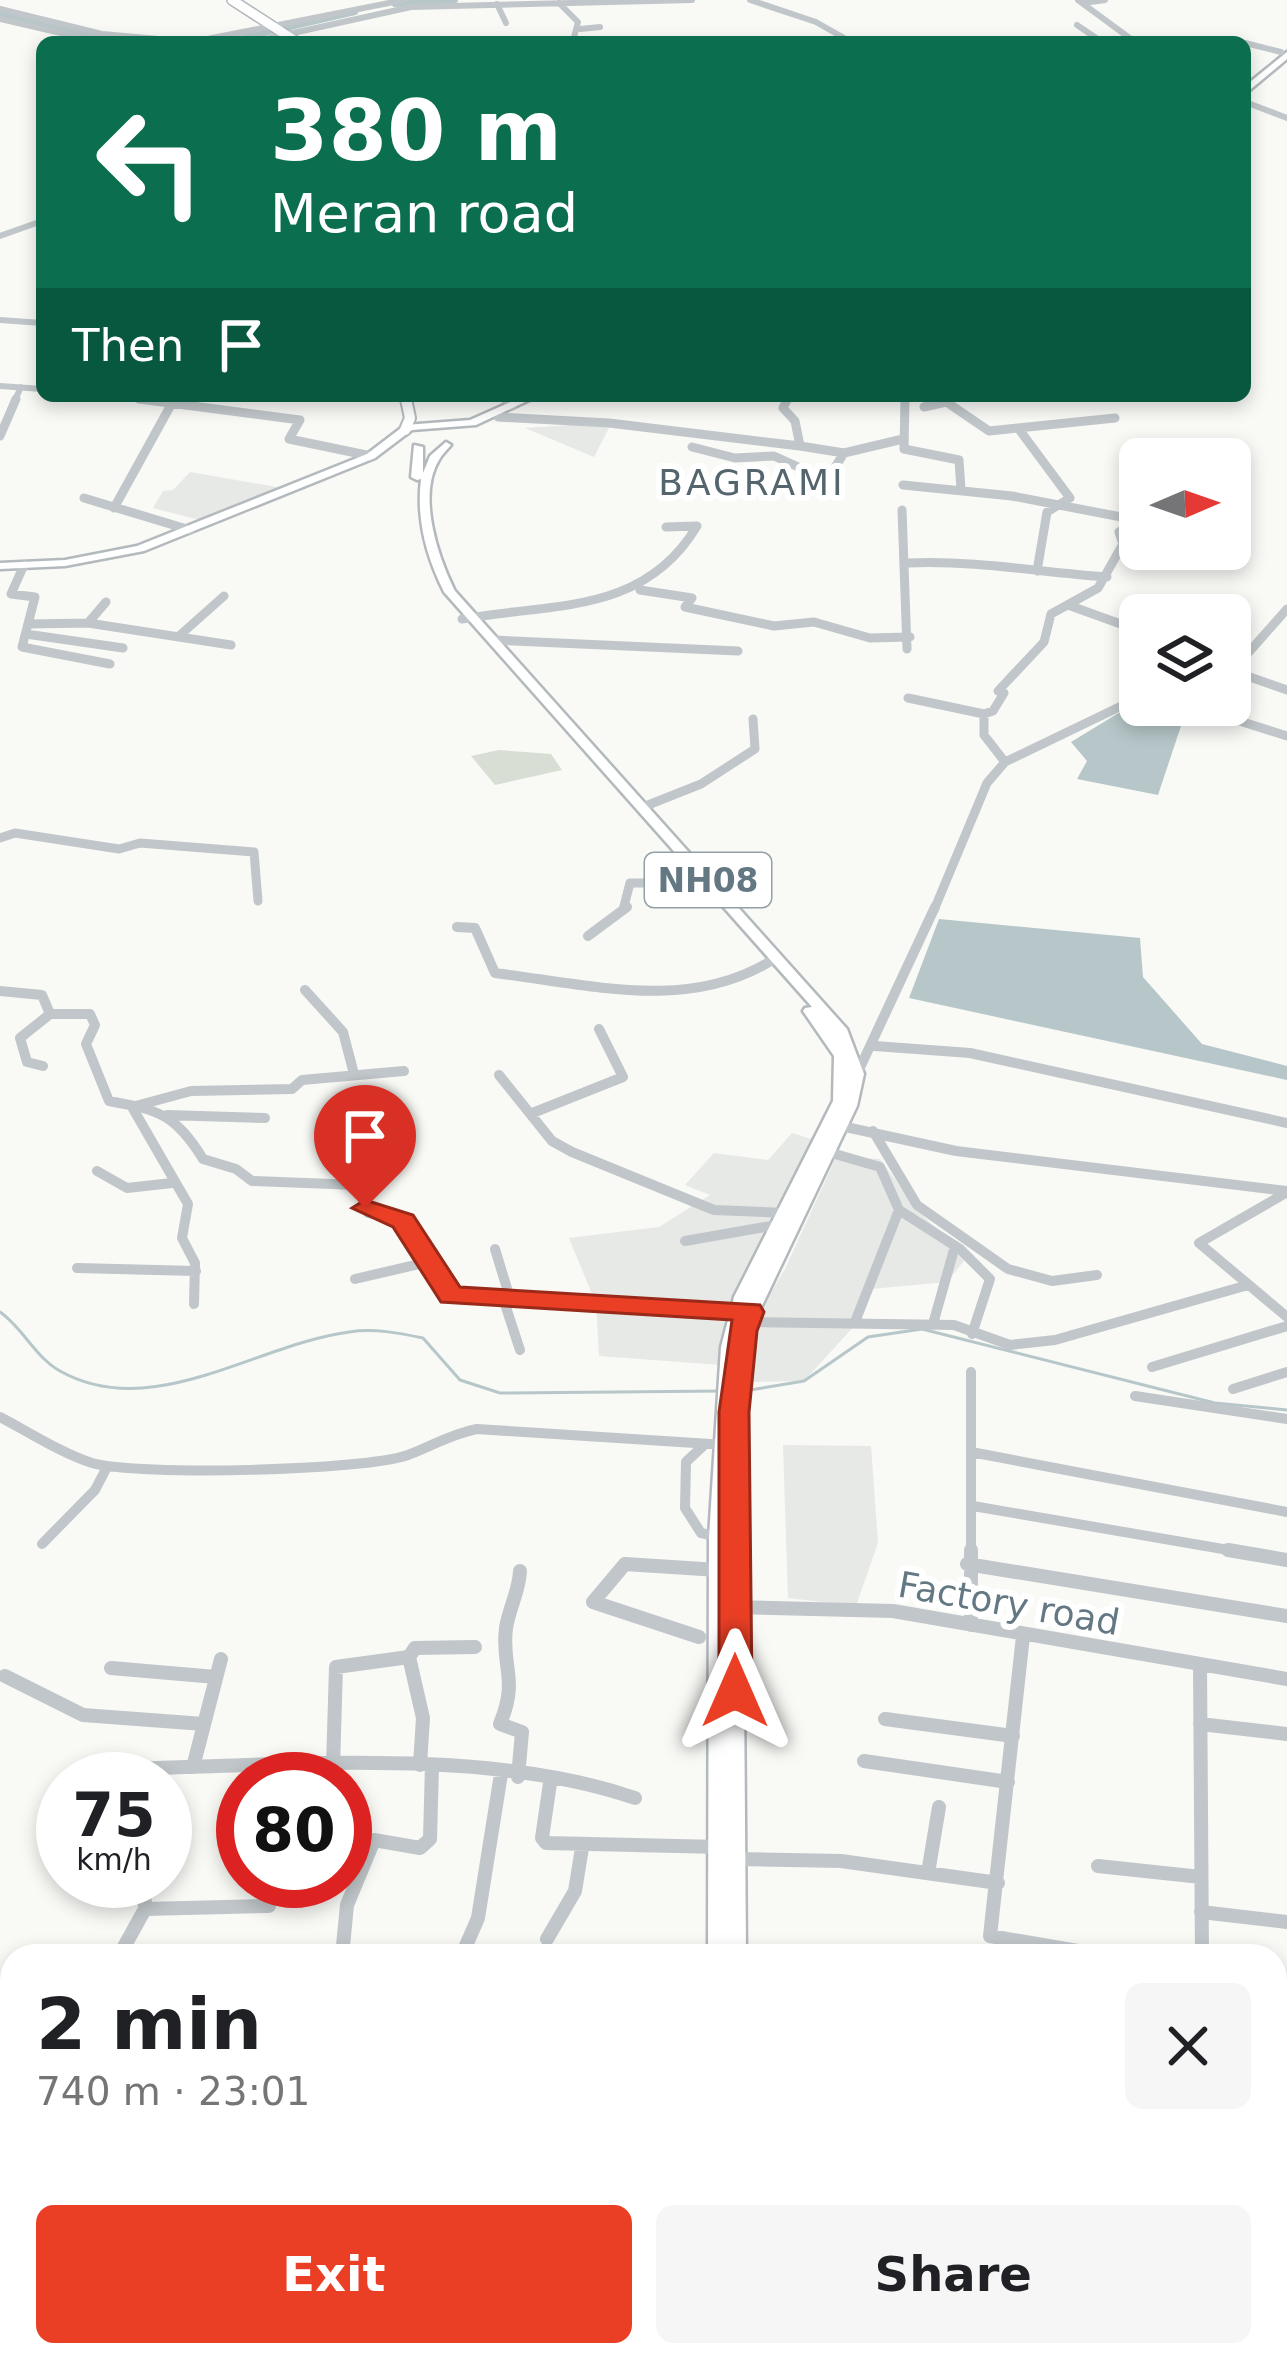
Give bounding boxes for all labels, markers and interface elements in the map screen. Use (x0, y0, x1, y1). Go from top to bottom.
text: 380 m (270, 82, 562, 180)
icon: left (72, 84, 228, 240)
text: Meran road (270, 182, 578, 245)
icon: arrive (208, 312, 274, 378)
text: Then (72, 319, 184, 372)
north arrow (1119, 438, 1251, 570)
map controls (1119, 438, 1251, 726)
district label: BAGRAMI (658, 462, 846, 503)
button: layers (1119, 594, 1251, 726)
road number: NH08 (645, 853, 771, 907)
pin (314, 1085, 416, 1208)
icon: arrive (332, 1103, 398, 1169)
street label: Factory road (895, 1564, 1123, 1643)
position arrow (672, 1628, 798, 1754)
speed limit sign: 80 (216, 1752, 372, 1908)
text: 75 (72, 1780, 156, 1850)
text: km/h (76, 1842, 152, 1877)
text: 2 min (36, 1982, 262, 2066)
button: close (1125, 1983, 1251, 2109)
text: 740 m · 23:01 (36, 2069, 310, 2114)
button: Exit (36, 2205, 632, 2343)
button: Share (656, 2205, 1251, 2343)

